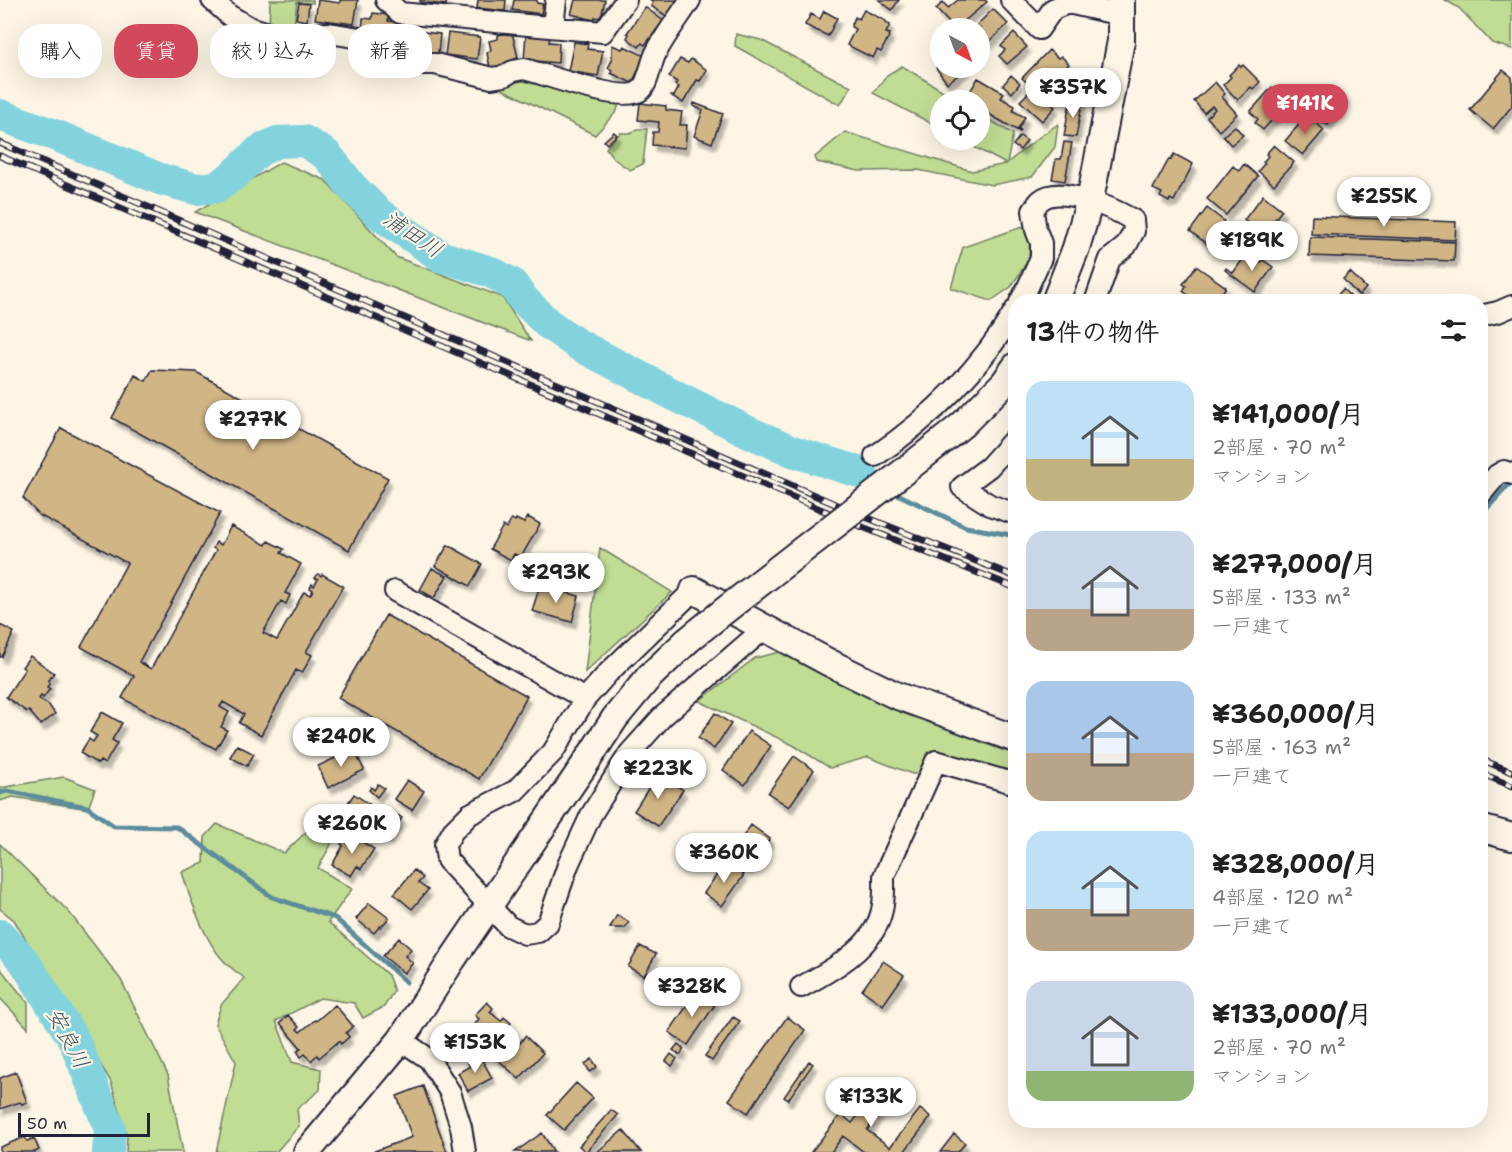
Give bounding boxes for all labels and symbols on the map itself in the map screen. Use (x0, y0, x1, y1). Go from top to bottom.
north arrow (930, 18, 990, 78)
pin: ¥357K (1031, 68, 1115, 119)
pin: ¥141K (1263, 84, 1347, 135)
pin: ¥255K (1342, 177, 1426, 228)
water label: 浦田川 (378, 204, 448, 264)
pin: ¥189K (1210, 221, 1294, 272)
pin: ¥277K (211, 400, 295, 451)
pin: ¥293K (514, 553, 598, 604)
pin: ¥240K (299, 717, 383, 768)
pin: ¥223K (616, 749, 700, 800)
pin: ¥260K (310, 804, 394, 855)
pin: ¥360K (682, 833, 766, 884)
pin: ¥328K (650, 967, 734, 1018)
water label: 安良川 (40, 1002, 96, 1074)
pin: ¥153K (433, 1023, 517, 1074)
pin: ¥133K (829, 1077, 913, 1128)
scale bar (18, 1110, 150, 1138)

